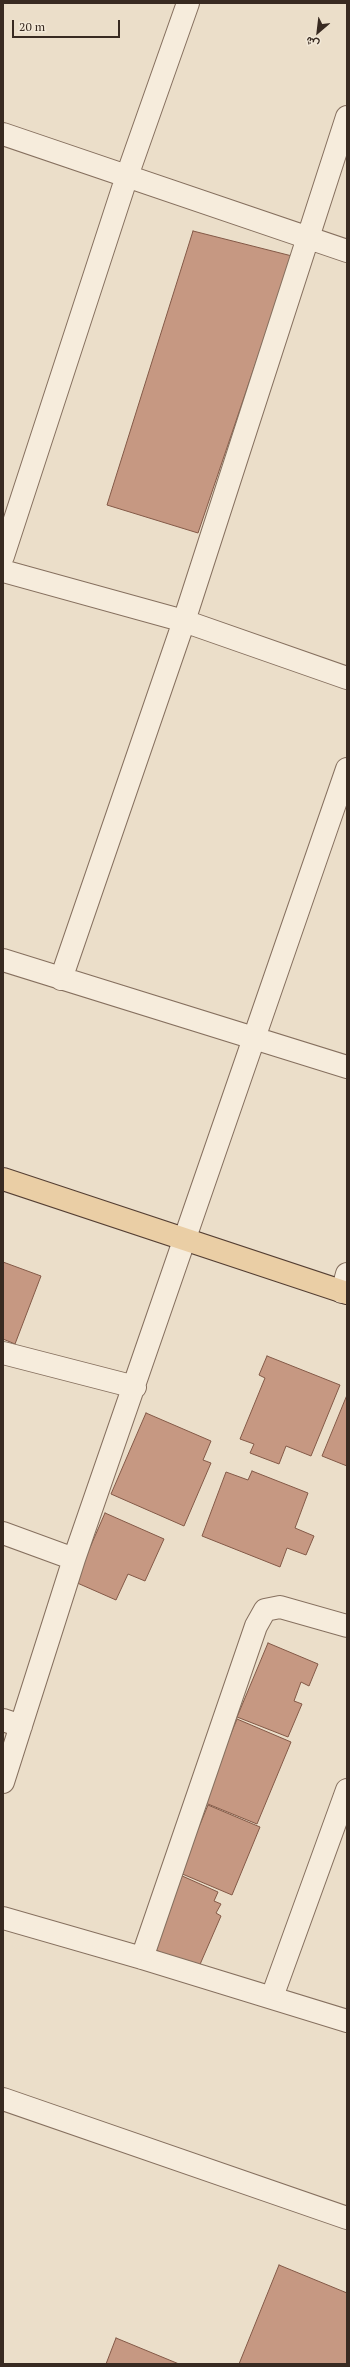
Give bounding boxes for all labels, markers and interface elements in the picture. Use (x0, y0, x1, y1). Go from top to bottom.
scale bar (14, 12, 122, 38)
north arrow (298, 12, 338, 52)
text: 20 m (19, 19, 45, 34)
text: ش (303, 33, 321, 52)

